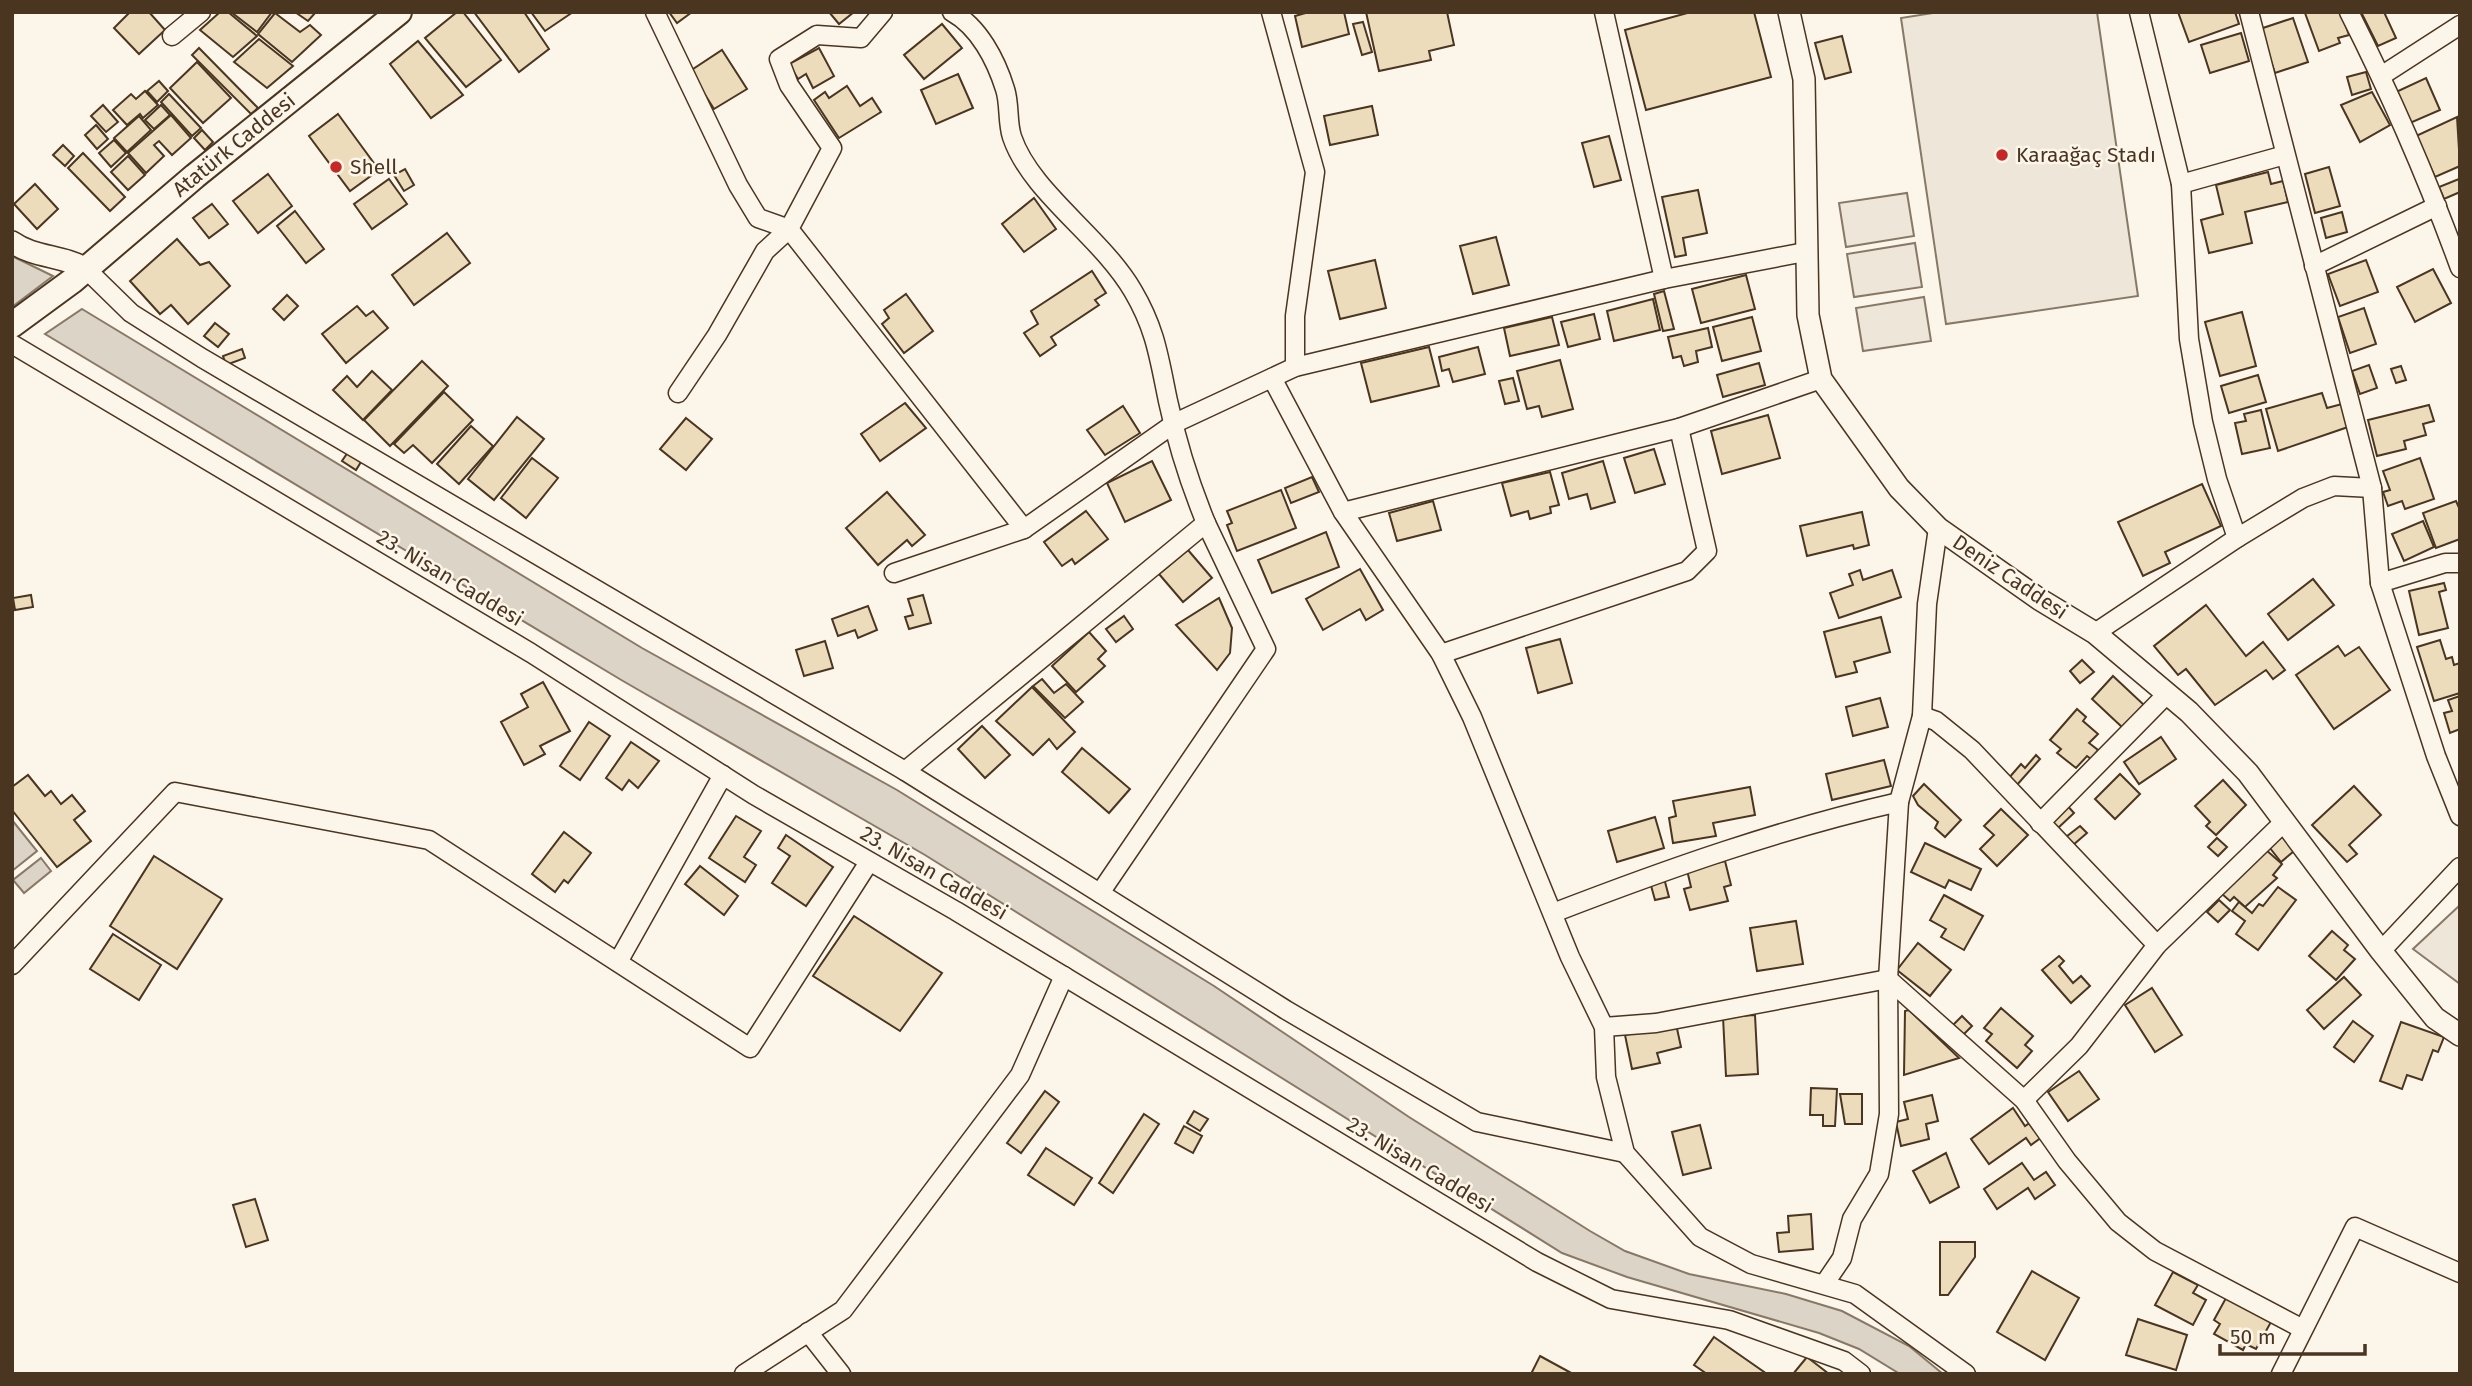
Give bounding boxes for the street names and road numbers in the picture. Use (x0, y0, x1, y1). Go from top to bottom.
street label: Atatürk Caddesi (167, 88, 301, 202)
street label: 23. Nisan Caddesi (372, 524, 528, 632)
street label: Deniz Caddesi (1948, 529, 2072, 625)
street label: 23. Nisan Caddesi (856, 820, 1012, 926)
street label: 23. Nisan Caddesi (1342, 1111, 1498, 1219)

